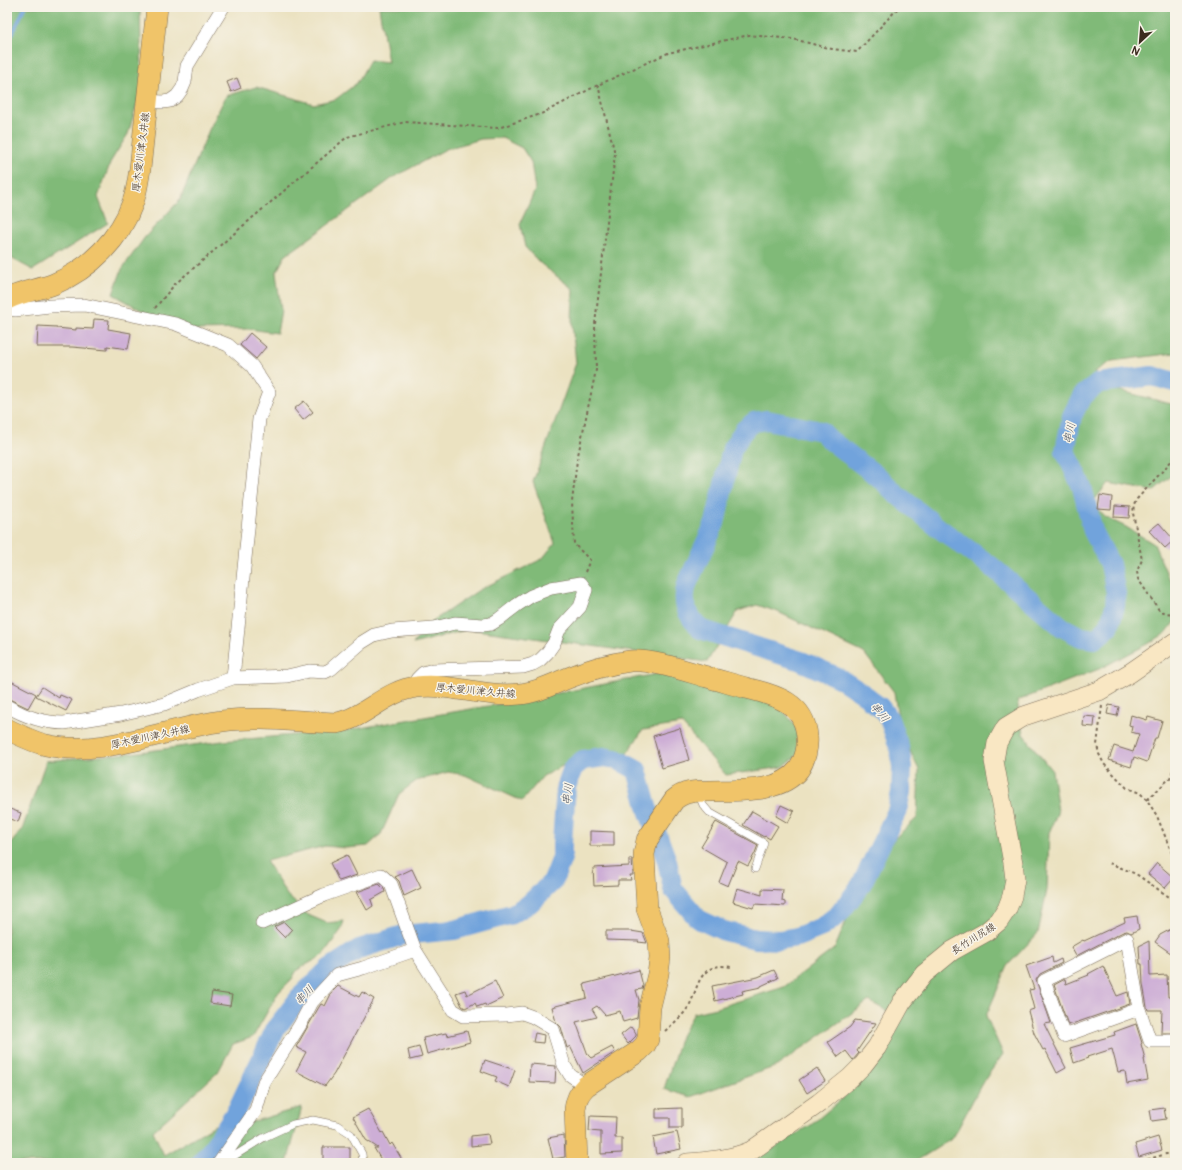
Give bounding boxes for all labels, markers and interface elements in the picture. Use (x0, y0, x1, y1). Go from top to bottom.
north arrow (1120, 22, 1160, 62)
text: N (1129, 43, 1142, 58)
street label: 厚木愛川津久井線 (130, 112, 152, 193)
water label: 串川 (1061, 421, 1078, 445)
street label: 厚木愛川津久井線 (436, 682, 516, 700)
water label: 串川 (868, 700, 892, 725)
street label: 厚木愛川津久井線 (110, 723, 191, 751)
water label: 串川 (560, 782, 575, 806)
street label: 長竹川尻線 (949, 921, 998, 957)
water label: 串川 (292, 983, 317, 1008)

